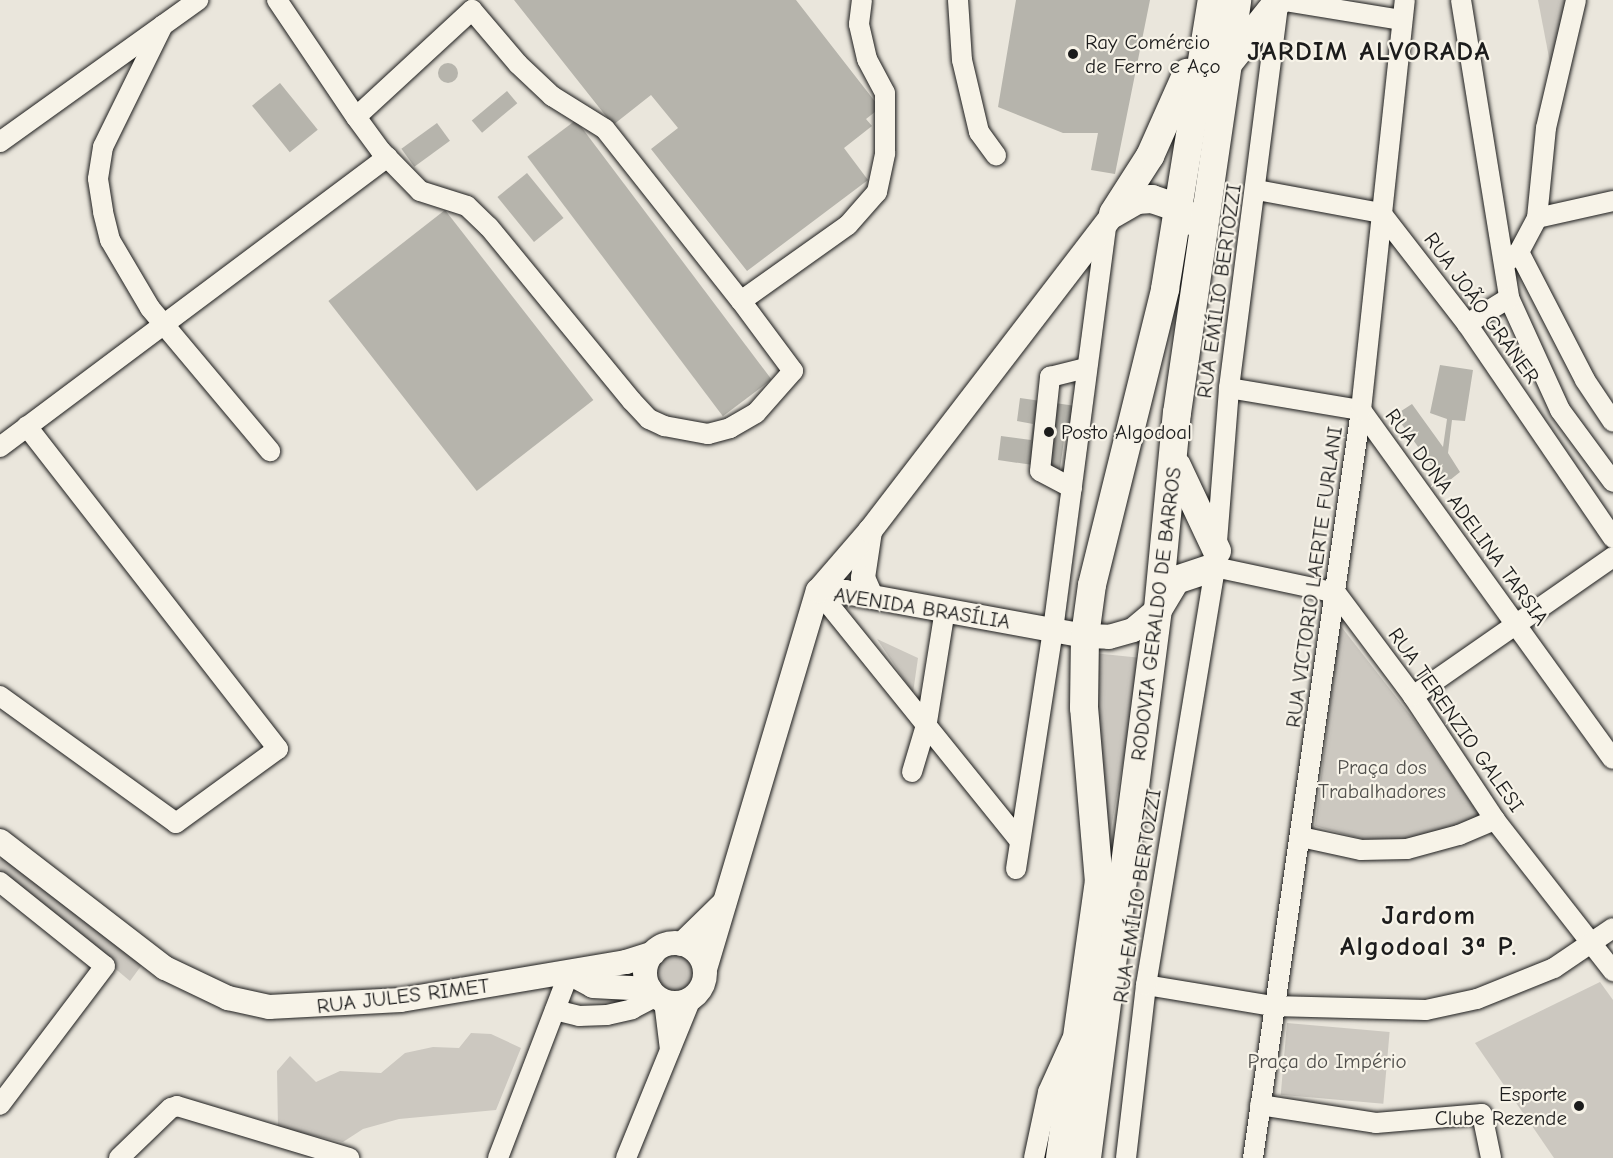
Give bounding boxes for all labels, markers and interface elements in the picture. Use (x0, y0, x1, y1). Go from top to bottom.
place label: Ray Comércio de Ferro e Aço (1085, 29, 1221, 79)
district label: JARDIM ALVORADA (1247, 36, 1491, 68)
marker: Ray Comércio de Ferro e Aço (1066, 47, 1080, 61)
street label: RUA EMÍLIO BERTOZZI (1191, 182, 1247, 400)
street label: RUA JOÃO GRANER (1419, 228, 1545, 388)
street label: RUA DONA ADELINA TARSIA (1380, 404, 1554, 630)
place label: Posto Algodoal (1061, 419, 1192, 445)
marker: Posto Algodoal (1042, 425, 1056, 439)
street label: RUA VICTORIO LAERTE FURLANI (1280, 425, 1348, 729)
street label: RODOVIA GERALDO DE BARROS (1125, 466, 1187, 762)
street label: AVENIDA BRASÍLIA (832, 582, 1012, 634)
street label: RUA TERENZIO GALESI (1383, 623, 1529, 817)
park label: Praça dos Trabalhadores (1318, 754, 1446, 804)
street label: RUA EMÍLIO BERTOZZI (1108, 787, 1166, 1005)
district label: Jardom Algodoal 3ª P. (1351, 899, 1507, 962)
street label: RUA JULES RIMET (315, 973, 491, 1019)
park label: Praça do Império (1247, 1048, 1407, 1074)
place label: Esporte Clube Rezende (1435, 1081, 1567, 1131)
marker: Esporte Clube Rezende (1572, 1099, 1586, 1113)

